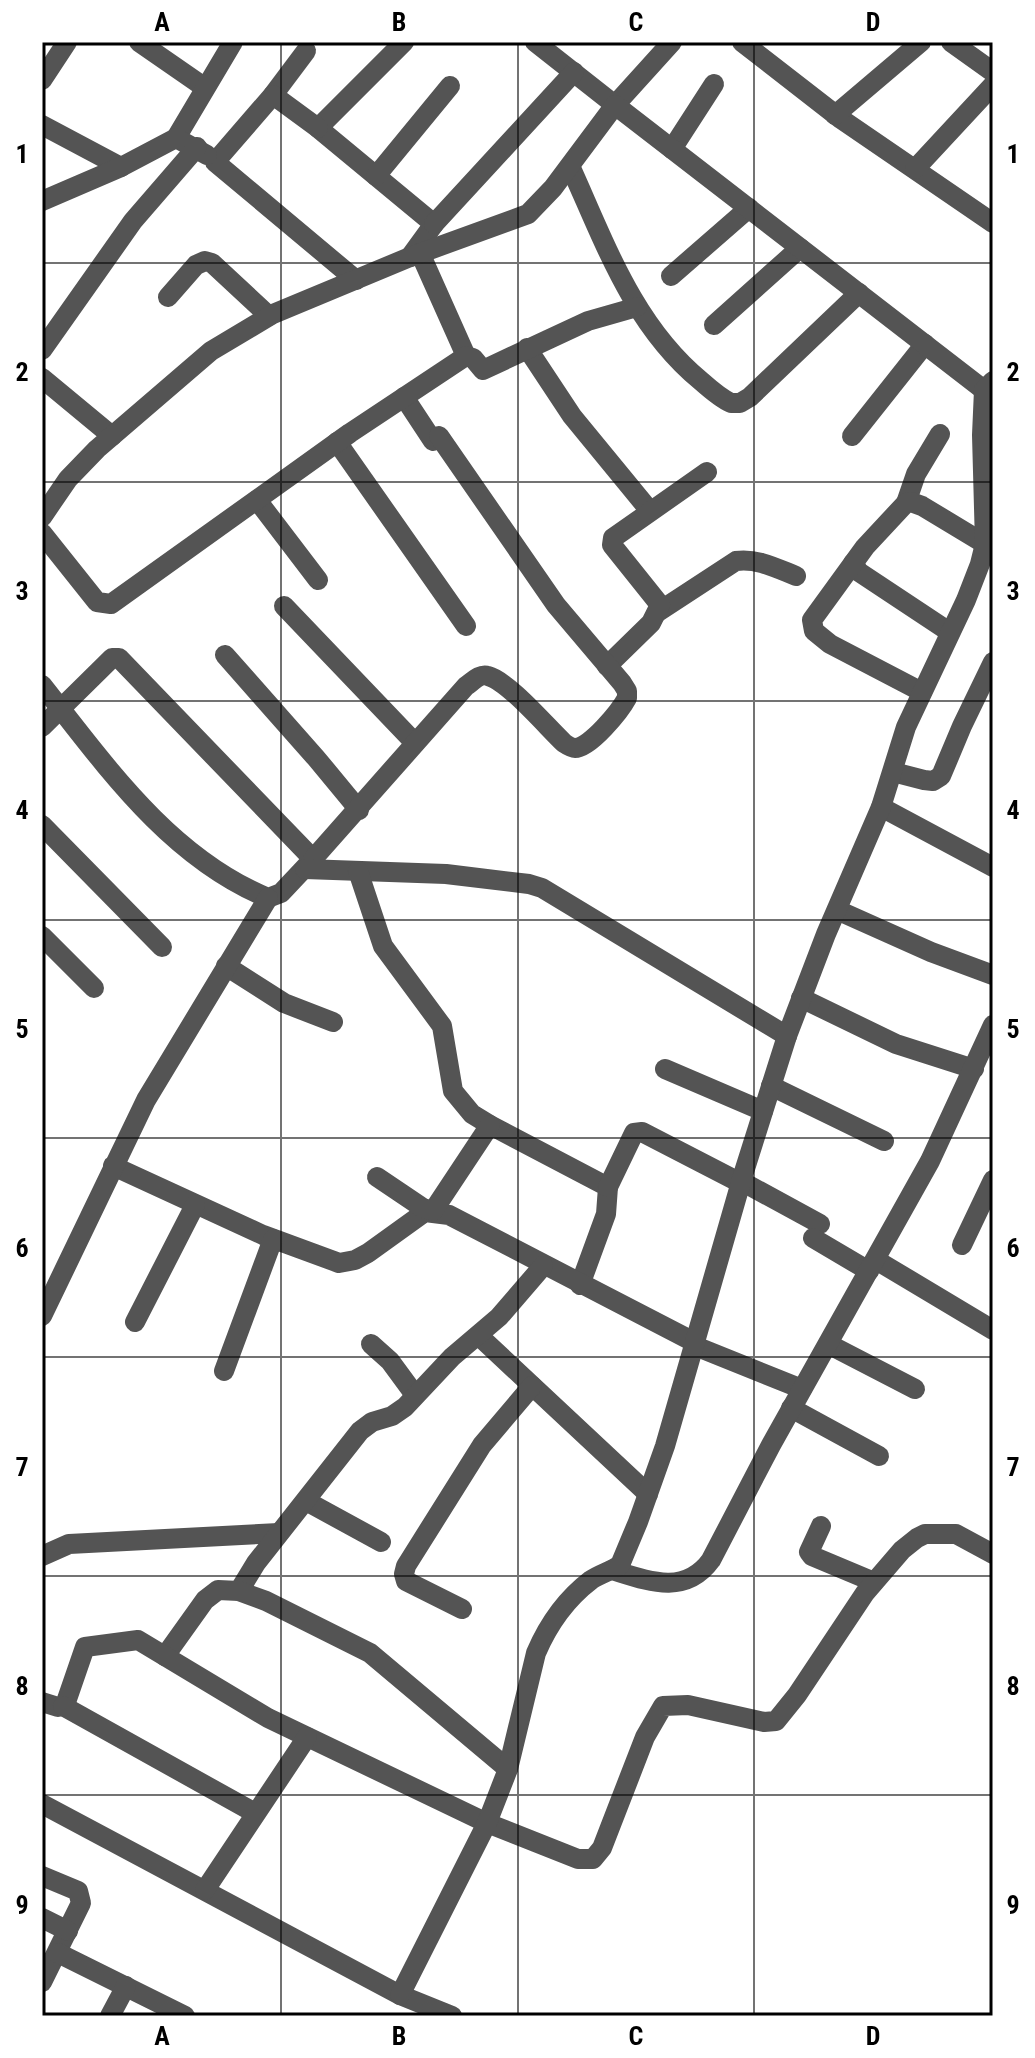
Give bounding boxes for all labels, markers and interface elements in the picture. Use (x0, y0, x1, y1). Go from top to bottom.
text: A (154, 7, 170, 37)
text: B (392, 7, 406, 37)
text: C (629, 7, 644, 37)
text: D (866, 7, 880, 37)
text: 1 (15, 139, 29, 169)
text: 1 (1006, 139, 1020, 169)
text: 2 (15, 357, 29, 387)
text: 2 (1006, 357, 1020, 387)
text: 3 (15, 576, 29, 606)
text: 3 (1006, 576, 1020, 606)
text: 4 (15, 795, 29, 825)
text: 4 (1006, 795, 1020, 825)
text: 5 (15, 1014, 29, 1044)
text: 5 (1006, 1014, 1020, 1044)
text: 6 (15, 1233, 29, 1263)
text: 6 (1006, 1233, 1020, 1263)
text: 7 (15, 1452, 29, 1482)
text: 7 (1006, 1452, 1020, 1482)
text: 8 (15, 1671, 29, 1701)
text: 8 (1006, 1671, 1020, 1701)
text: 9 (15, 1890, 29, 1920)
text: 9 (1006, 1890, 1020, 1920)
text: A (154, 2021, 170, 2051)
text: B (392, 2021, 406, 2051)
text: C (629, 2021, 644, 2051)
text: D (866, 2021, 880, 2051)

